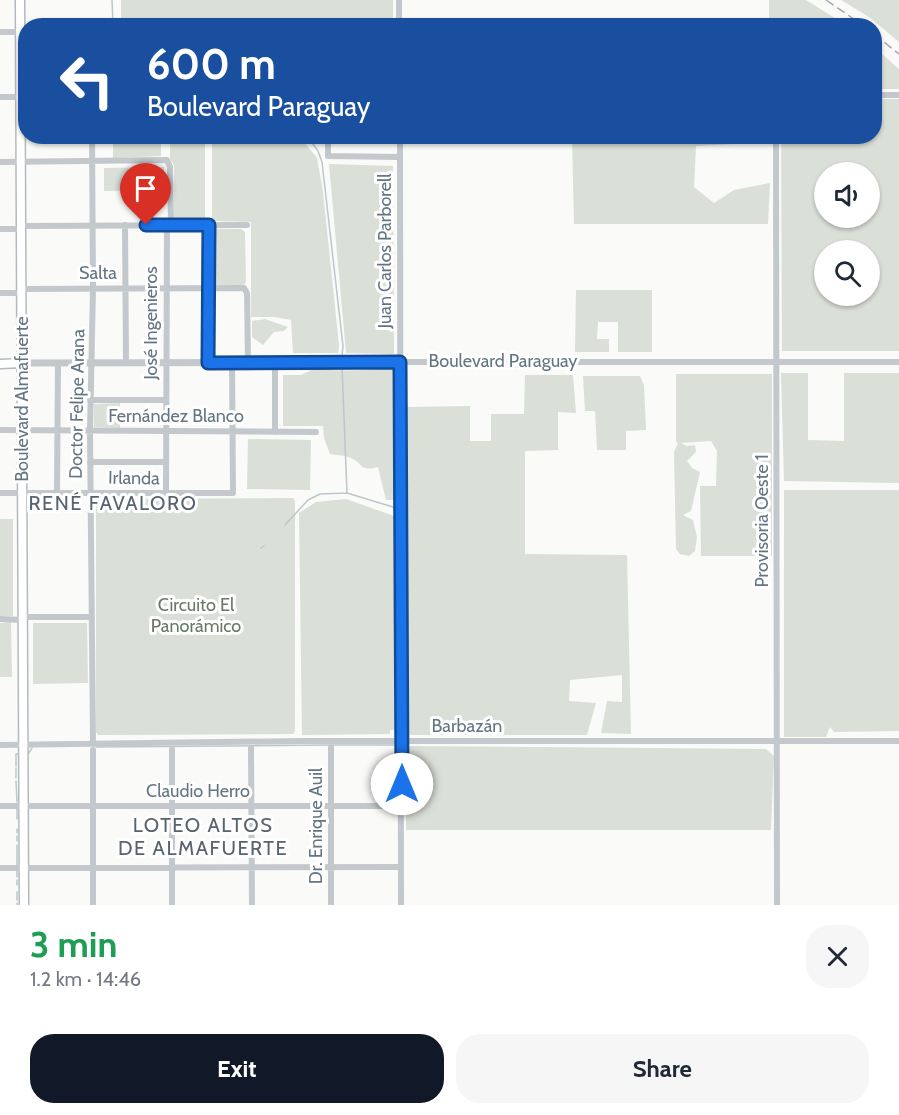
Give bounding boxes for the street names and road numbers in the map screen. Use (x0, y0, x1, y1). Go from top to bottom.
street label: Juan Carlos Parborell (374, 173, 396, 329)
street label: Salta (79, 262, 117, 284)
street label: José Ingenieros (140, 266, 162, 381)
street label: Boulevard Almafuerte (11, 316, 33, 482)
street label: Doctor Felipe Arana (65, 329, 89, 479)
street label: Boulevard Paraguay (429, 350, 577, 372)
street label: Fernández Blanco (108, 405, 244, 427)
street label: Provisoria Oeste 1 (751, 454, 773, 588)
street label: Irlanda (108, 467, 160, 489)
street label: Barbazán (432, 715, 502, 737)
street label: Dr. Enrique Auil (305, 767, 327, 884)
street label: Claudio Herro (146, 780, 250, 802)

